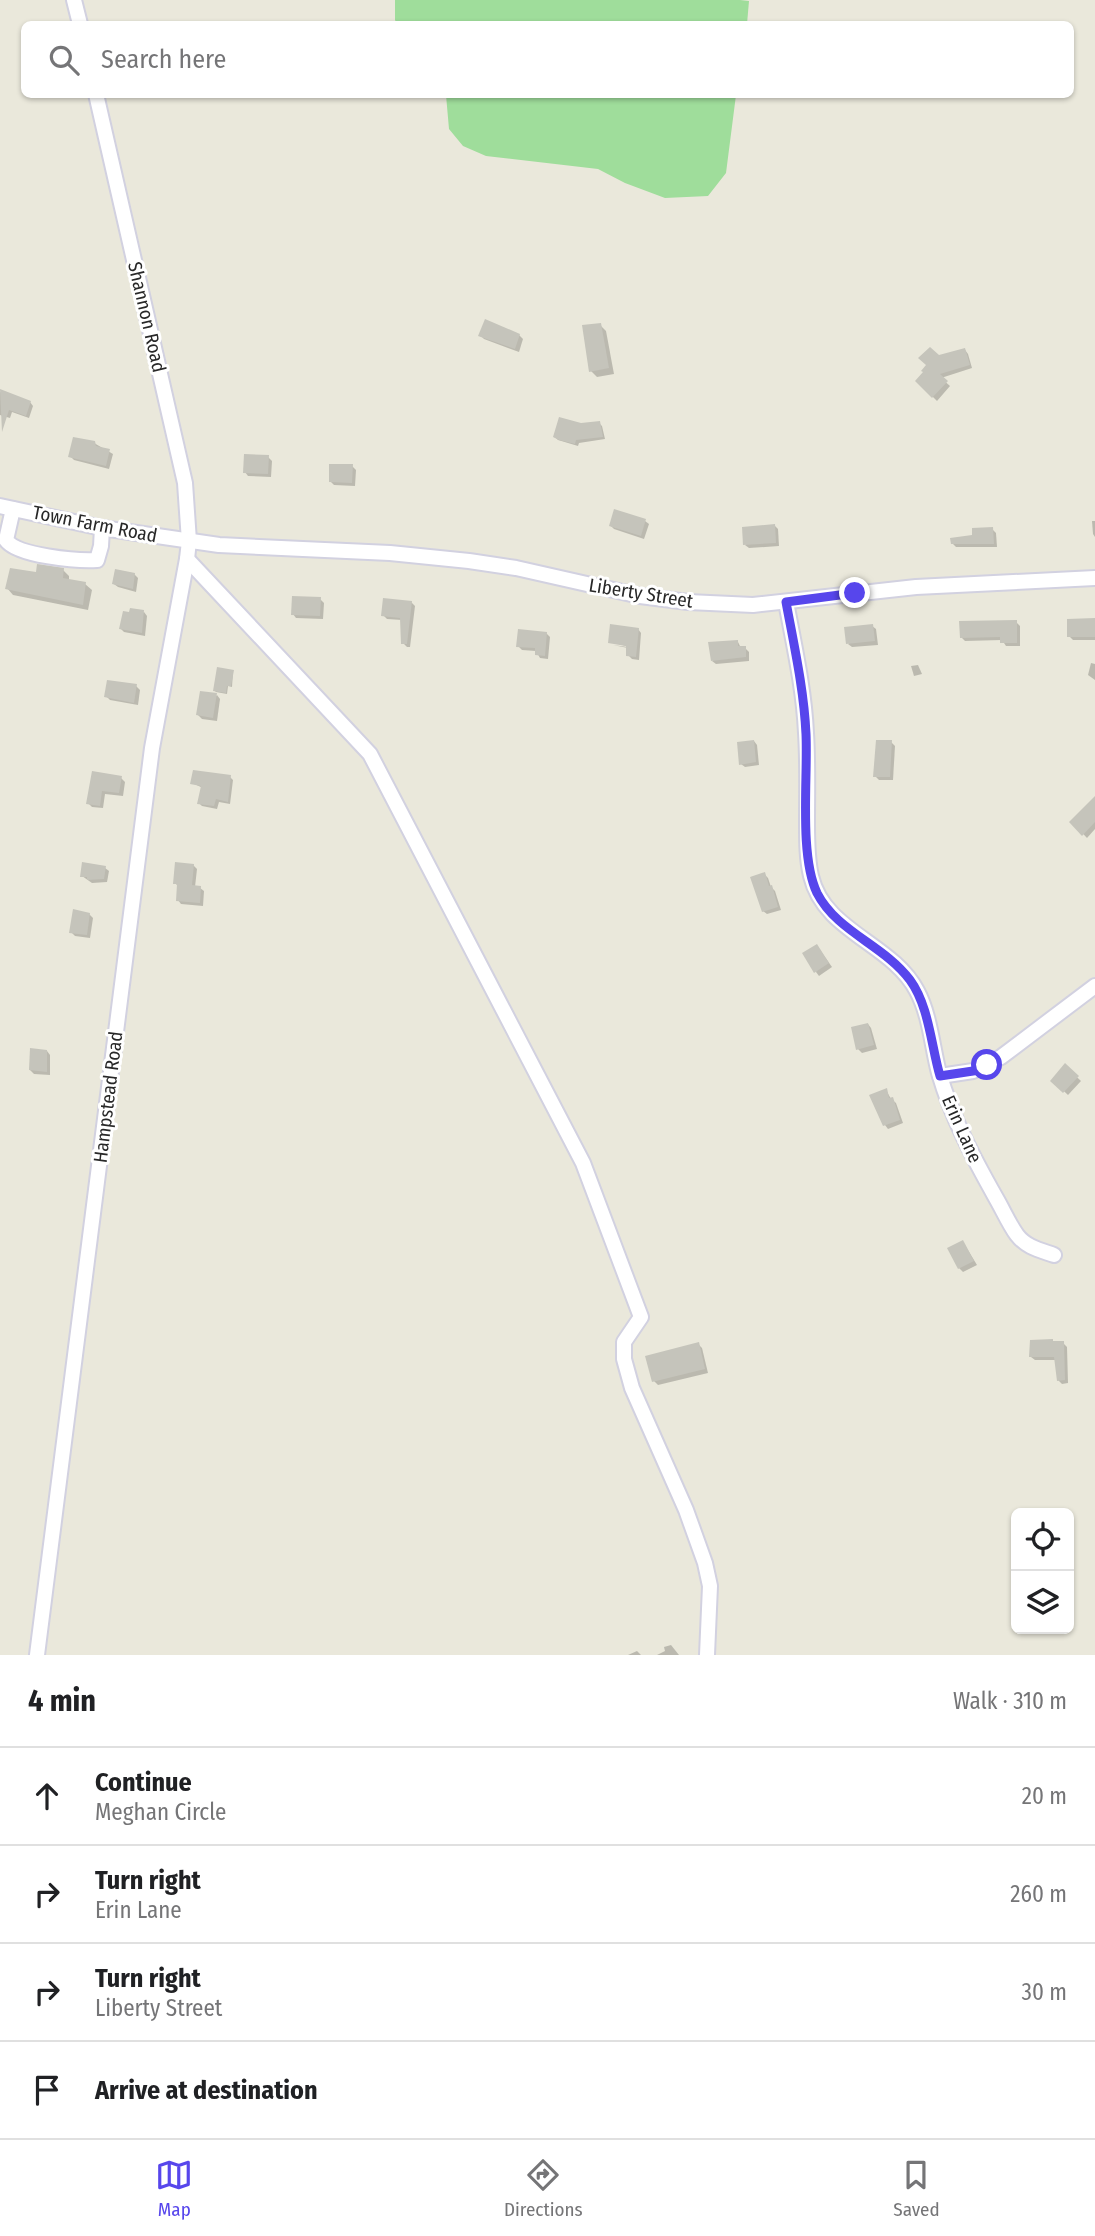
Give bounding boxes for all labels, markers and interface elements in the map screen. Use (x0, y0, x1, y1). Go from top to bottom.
search box (21, 21, 1074, 98)
icon: search (45, 41, 83, 79)
text: Search here (101, 44, 226, 75)
street label: Shannon Road (123, 260, 171, 374)
street label: Town Farm Road (31, 501, 159, 547)
street label: Liberty Street (587, 573, 695, 613)
route end (839, 577, 870, 608)
street label: Hampstead Road (89, 1030, 127, 1164)
route start (971, 1049, 1002, 1080)
street label: Erin Lane (937, 1092, 987, 1166)
map controls (1011, 1508, 1074, 1634)
button: locate (1011, 1508, 1074, 1571)
button: layers (1011, 1571, 1074, 1634)
text: 4 min (28, 1683, 96, 1719)
text: Walk · 310 m (953, 1687, 1067, 1715)
text: Continue (95, 1767, 192, 1798)
icon: ahead (28, 1777, 66, 1815)
text: 20 m (1022, 1782, 1067, 1810)
text: Meghan Circle (95, 1798, 226, 1826)
text: Turn right (95, 1865, 201, 1896)
icon: right (28, 1875, 66, 1913)
text: 260 m (1010, 1880, 1067, 1908)
text: Erin Lane (95, 1896, 182, 1924)
text: Turn right (95, 1963, 201, 1994)
icon: right (28, 1973, 66, 2011)
text: 30 m (1022, 1978, 1067, 2006)
text: Liberty Street (95, 1994, 222, 2022)
icon: arrive (28, 2071, 66, 2109)
text: Arrive at destination (95, 2075, 318, 2106)
tab: Map (155, 2156, 193, 2221)
tab: Directions (504, 2156, 583, 2221)
tab: Saved (893, 2156, 940, 2221)

